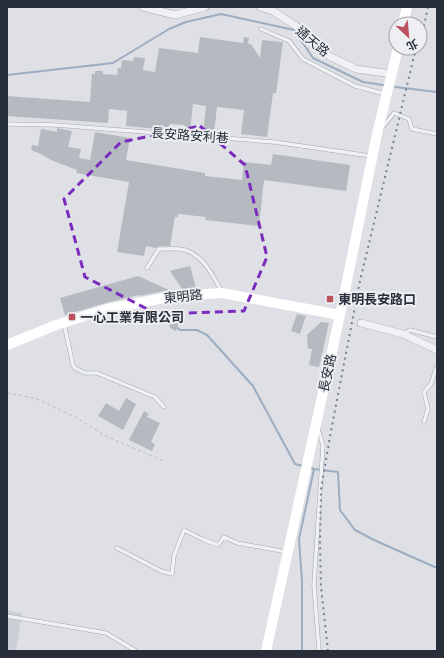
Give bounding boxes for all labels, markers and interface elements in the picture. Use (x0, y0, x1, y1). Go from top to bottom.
north arrow (388, 16, 428, 56)
street label: 通天路 (293, 22, 333, 60)
text: 北 (404, 36, 420, 54)
street label: 長安路安利巷 (151, 124, 229, 146)
street label: 東明路 (163, 286, 203, 306)
place label: 東明長安路口 (338, 291, 416, 307)
marker: 東明長安路口 (325, 294, 335, 304)
place label: 一心工業有限公司 (80, 309, 184, 325)
marker: 一心工業有限公司 (67, 312, 77, 322)
street label: 長安路 (315, 352, 339, 394)

